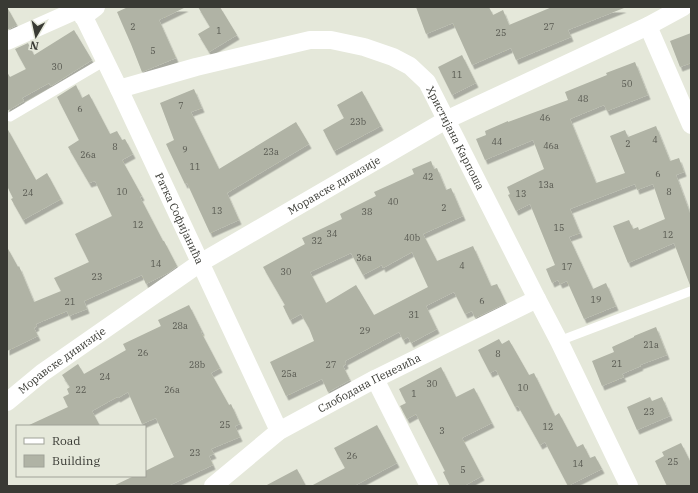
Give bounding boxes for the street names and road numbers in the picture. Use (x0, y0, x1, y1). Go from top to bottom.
street label: Христијана Карпоша (423, 84, 488, 192)
street label: Моравске дивизије (285, 153, 383, 217)
street label: Ратка Софијанића (152, 170, 207, 266)
street label: Моравске дивизије (15, 324, 108, 397)
street label: Слободана Пенезића (315, 351, 423, 416)

